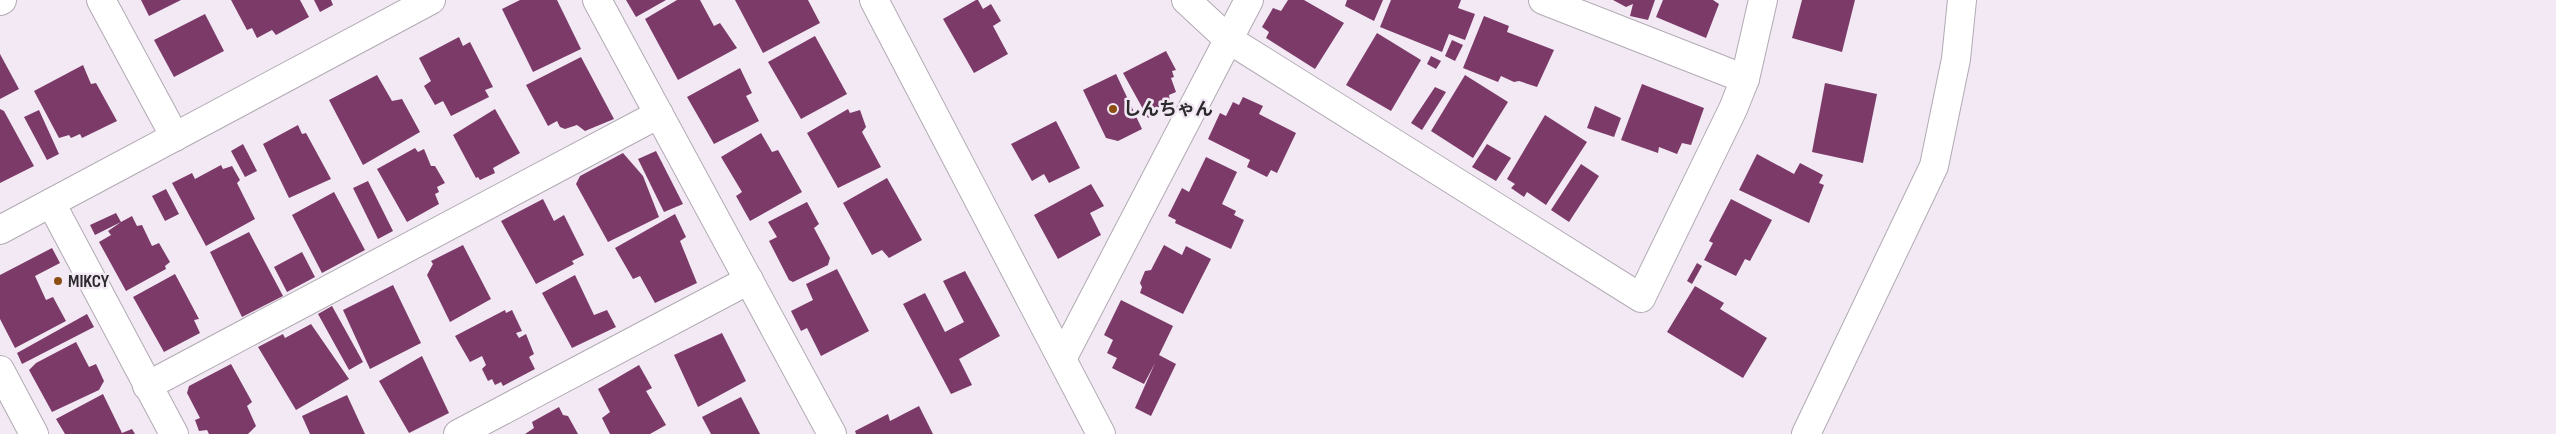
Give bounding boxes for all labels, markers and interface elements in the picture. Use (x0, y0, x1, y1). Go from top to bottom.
place label: しんちゃん (1123, 99, 1213, 120)
marker: しんちゃん (1107, 103, 1119, 115)
place label: MIKCY (68, 271, 110, 292)
marker: MIKCY (52, 275, 64, 287)

